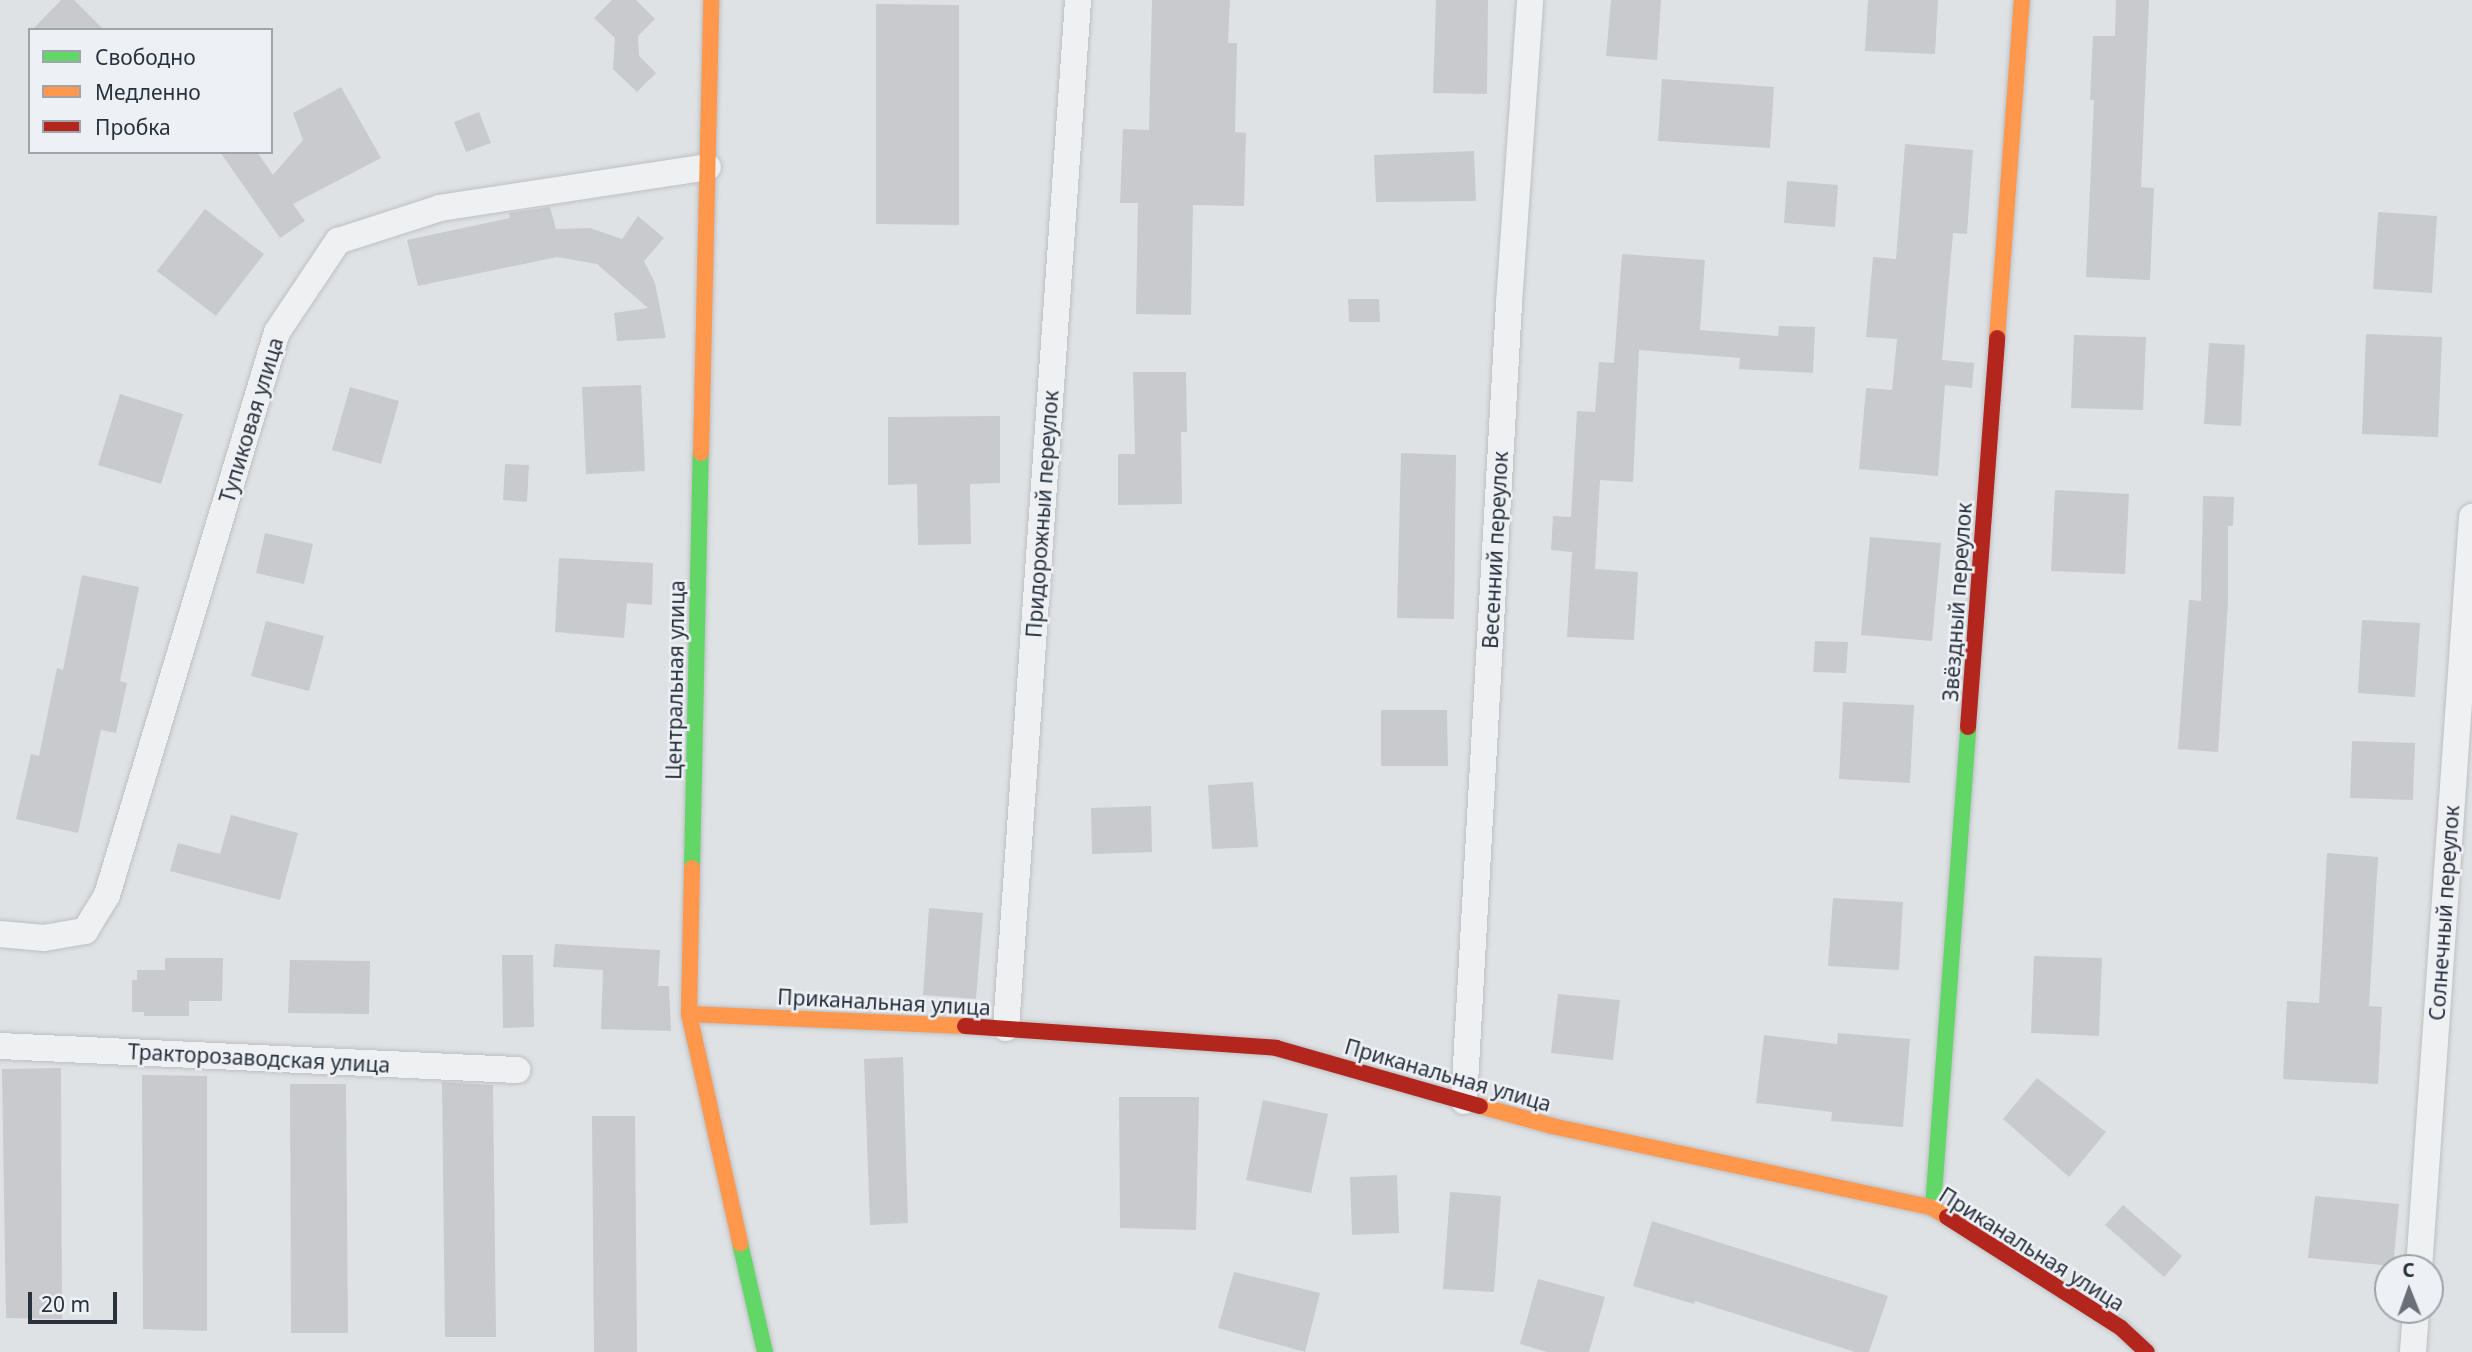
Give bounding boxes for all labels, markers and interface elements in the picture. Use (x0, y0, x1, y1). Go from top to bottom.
legend (28, 28, 273, 154)
text: Свободно (95, 43, 196, 71)
text: Медленно (95, 78, 201, 106)
text: Пробка (95, 113, 171, 141)
street label: Тупиковая улица (214, 334, 288, 506)
street label: Придорожный переулок (1021, 389, 1063, 639)
street label: Весенний переулок (1477, 451, 1513, 649)
street label: Звёздный переулок (1937, 502, 1977, 702)
street label: Центральная улица (661, 580, 689, 780)
street label: Солнечный переулок (2424, 804, 2464, 1022)
street label: Приканальная улица (777, 984, 991, 1020)
street label: Приканальная улица (1342, 1033, 1554, 1117)
street label: Тракторозаводская улица (127, 1039, 391, 1077)
street label: Приканальная улица (1935, 1182, 2129, 1316)
north arrow (2374, 1254, 2444, 1324)
text: С (2402, 1257, 2415, 1283)
scale bar (32, 1278, 121, 1322)
text: 20 m (41, 1290, 90, 1318)

